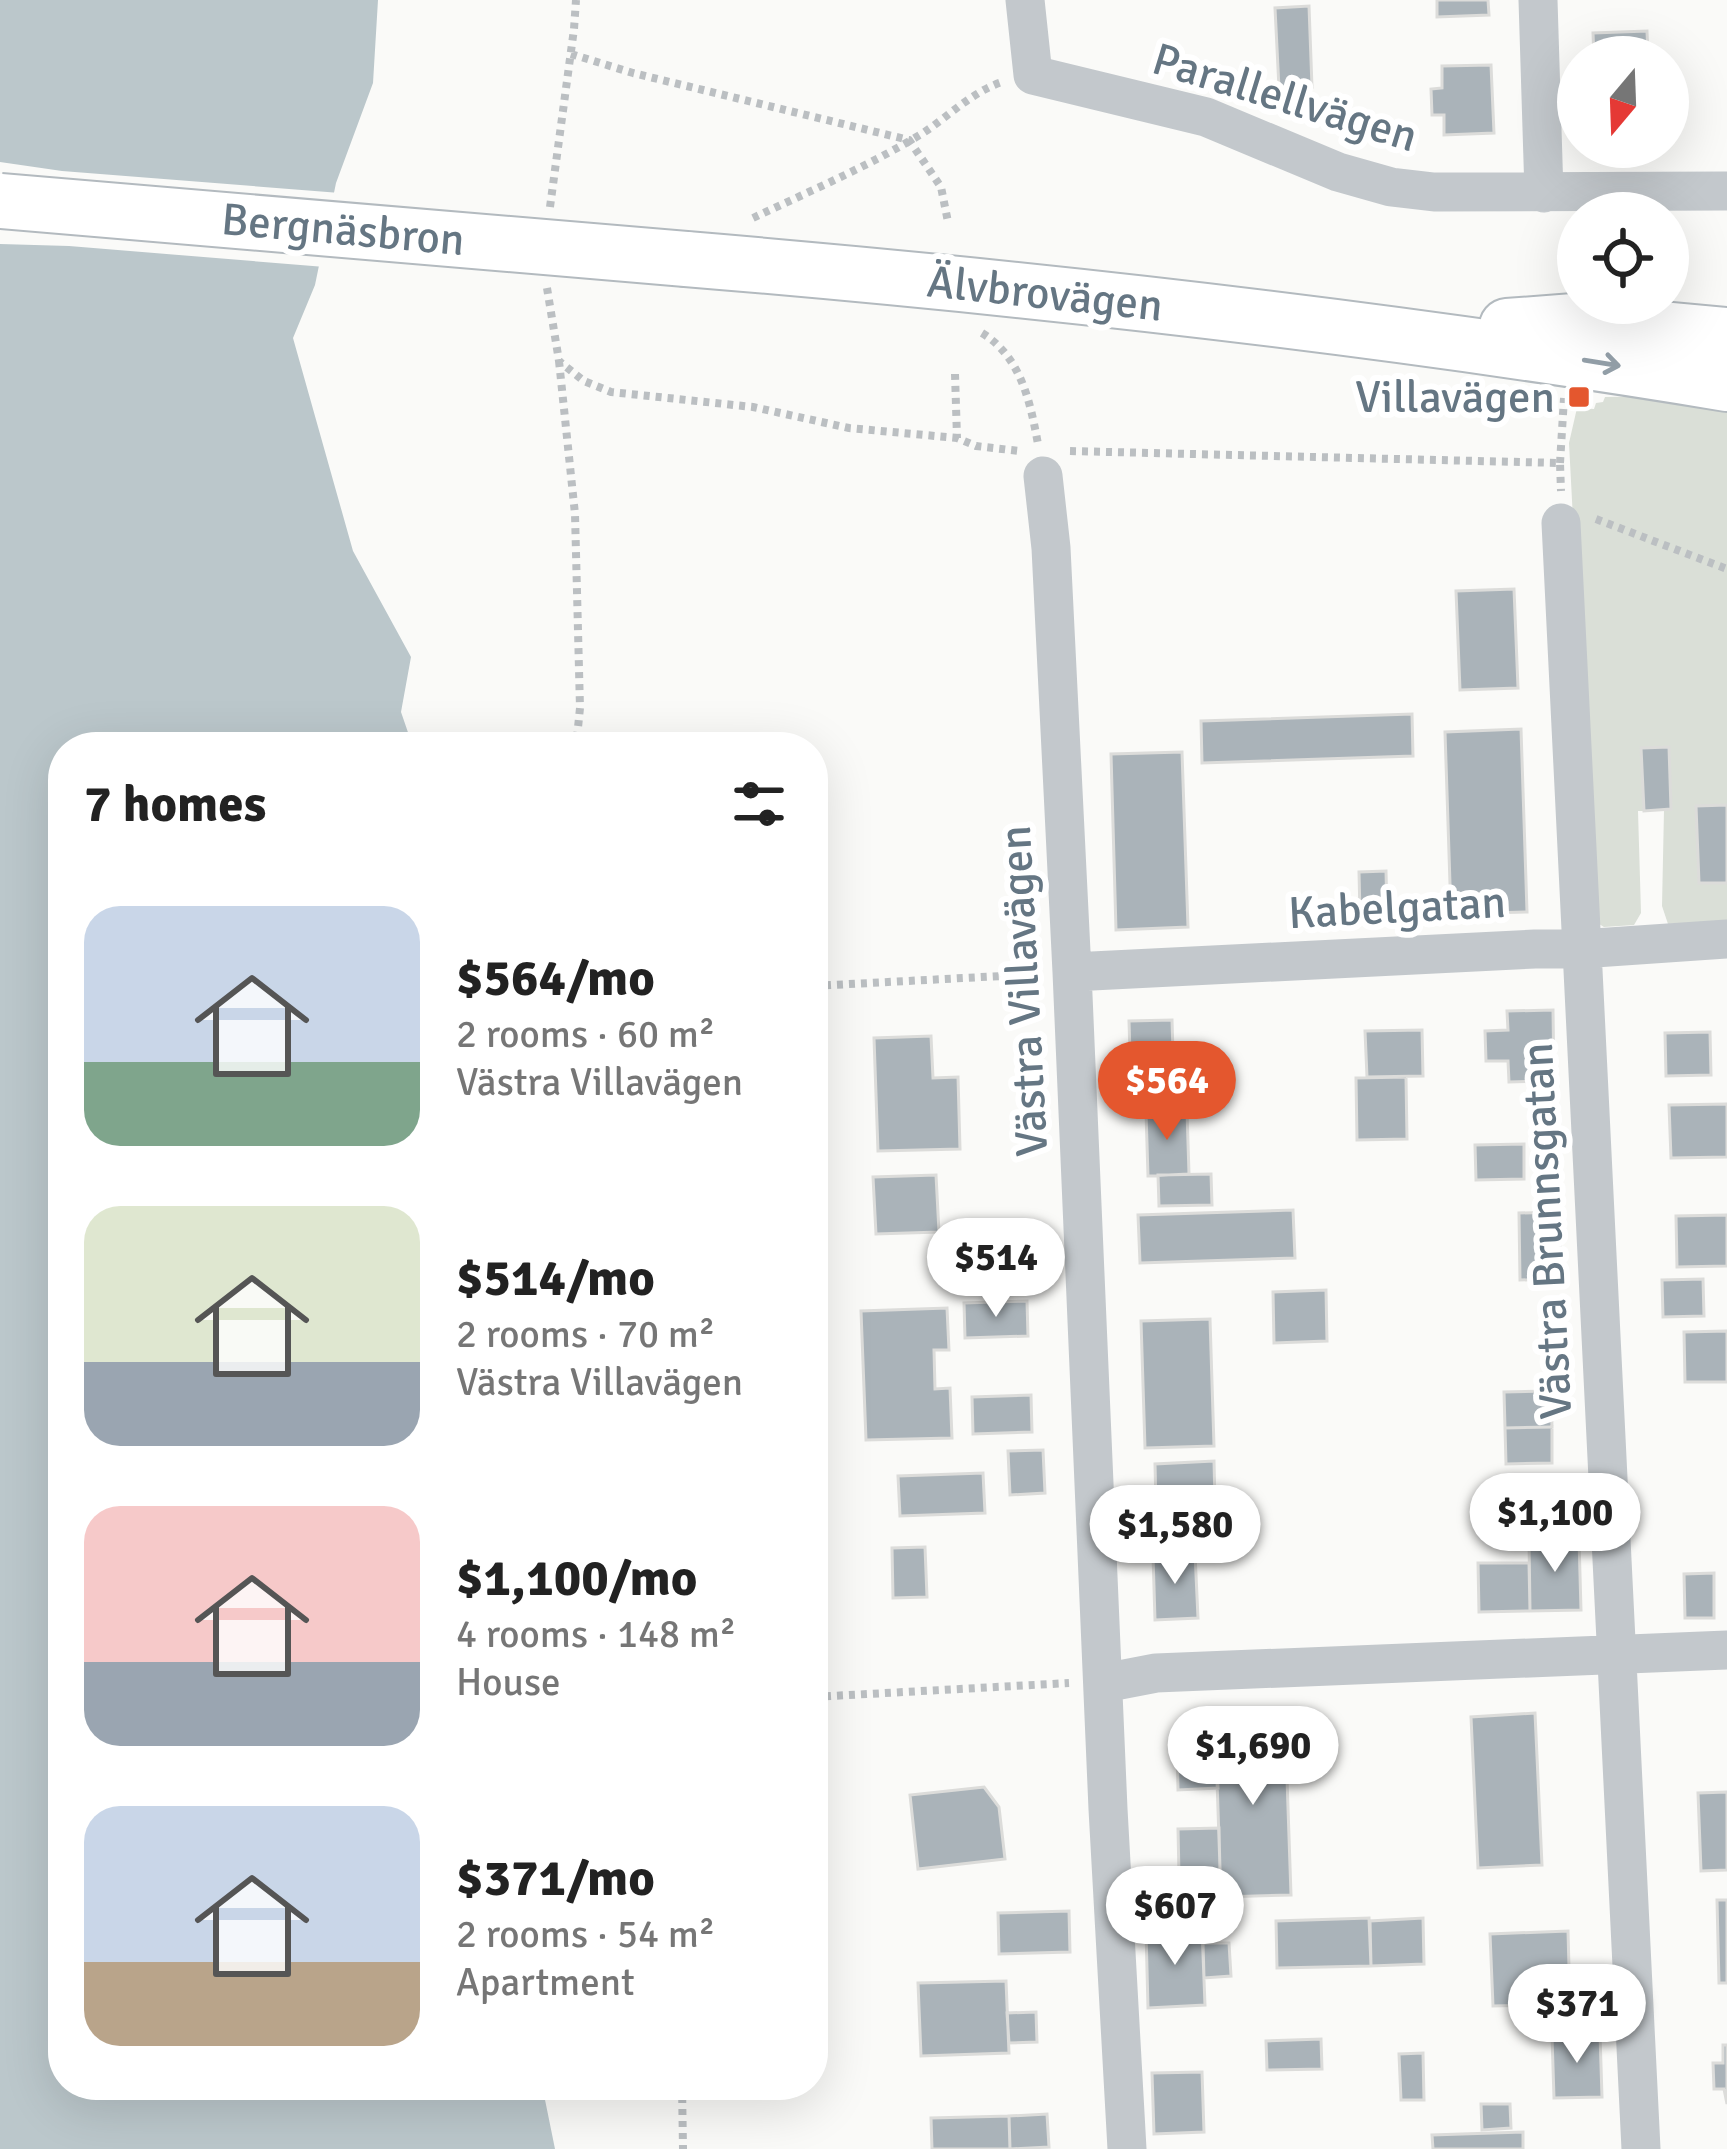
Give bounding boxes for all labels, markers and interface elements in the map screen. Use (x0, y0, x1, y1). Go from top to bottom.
street label: Parallellvägen (1146, 32, 1424, 164)
north arrow (1557, 36, 1689, 168)
map controls (1557, 36, 1689, 324)
street label: Bergnäsbron (219, 192, 467, 268)
button: locate (1557, 192, 1689, 324)
street label: Älvbrovägen (924, 254, 1166, 334)
one-way arrow (1581, 353, 1620, 376)
place label: Villavägen (1355, 370, 1555, 425)
marker: Villavägen (1566, 384, 1592, 410)
icon: filters (726, 771, 792, 837)
text: 7 homes (84, 773, 266, 836)
street label: Västra Villavägen (988, 824, 1060, 1158)
street label: Kabelgatan (1287, 875, 1507, 941)
text: $564/mo (456, 947, 655, 1010)
icon: home (180, 954, 324, 1098)
text: 2 rooms · 60 m² (456, 1010, 715, 1058)
pin: $564 (1096, 1041, 1238, 1143)
street label: Västra Brunnsgatan (1510, 1041, 1584, 1421)
text: $564 (1125, 1056, 1209, 1104)
text: Västra Villavägen (456, 1058, 743, 1106)
pin: $514 (925, 1218, 1067, 1320)
text: $514 (954, 1233, 1038, 1281)
text: $514/mo (456, 1247, 655, 1310)
icon: home (180, 1254, 324, 1398)
text: 2 rooms · 70 m² (456, 1310, 715, 1358)
text: Västra Villavägen (456, 1358, 743, 1406)
pin: $1,100 (1457, 1473, 1653, 1575)
pin: $1,580 (1077, 1485, 1273, 1587)
text: $1,100 (1497, 1488, 1613, 1536)
text: $1,580 (1117, 1500, 1233, 1548)
text: $1,100/mo (456, 1547, 697, 1610)
icon: home (180, 1554, 324, 1698)
text: 4 rooms · 148 m² (456, 1610, 736, 1658)
text: House (456, 1658, 561, 1706)
pin: $1,690 (1155, 1706, 1351, 1808)
text: $1,690 (1195, 1721, 1311, 1769)
text: $371/mo (456, 1847, 655, 1910)
icon: home (180, 1854, 324, 1998)
pin: $607 (1104, 1866, 1246, 1968)
text: $607 (1133, 1881, 1217, 1929)
text: 2 rooms · 54 m² (456, 1910, 715, 1958)
text: Apartment (456, 1958, 635, 2006)
pin: $371 (1506, 1964, 1648, 2066)
text: $371 (1535, 1979, 1619, 2027)

